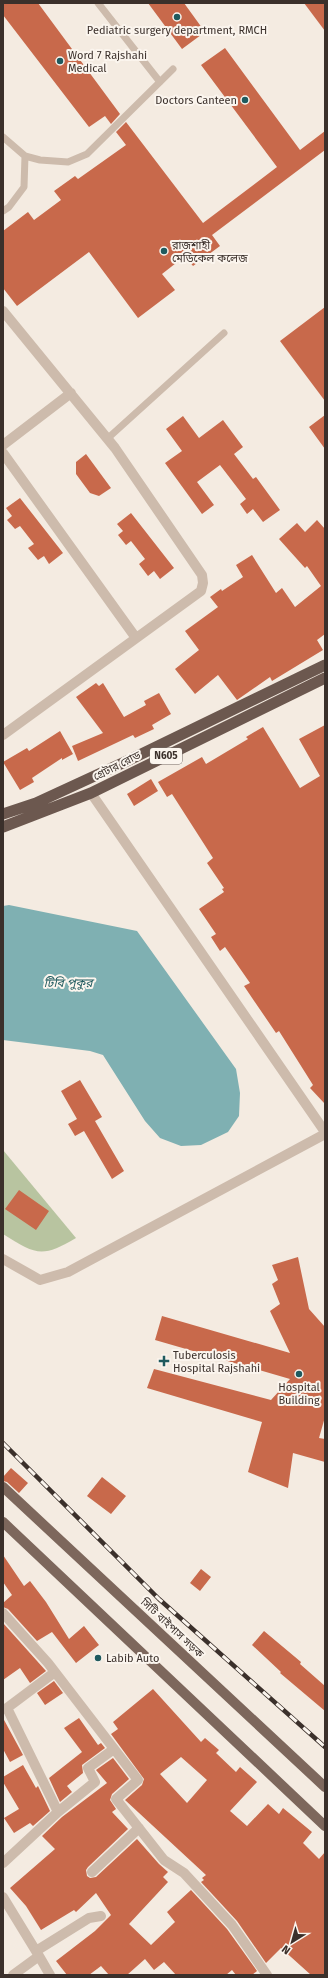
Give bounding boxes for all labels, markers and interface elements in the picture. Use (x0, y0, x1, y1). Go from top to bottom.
marker: Pediatric surgery department, RMCH (172, 12, 182, 22)
place label: Pediatric surgery department, RMCH (87, 24, 267, 37)
place label: Word 7 Rajshahi Medical (68, 49, 147, 75)
marker: Word 7 Rajshahi Medical (55, 56, 65, 66)
place label: Doctors Canteen (155, 94, 237, 107)
marker: Doctors Canteen (240, 95, 250, 105)
place label: রাজশাহী মেডিকেল কলেজ (171, 239, 248, 265)
marker: রাজশাহী মেডিকেল কলেজ (159, 246, 169, 256)
street label: গ্রেটার রোড (91, 748, 143, 783)
road number: N605 (150, 748, 182, 764)
water label: টিবি পুকুর (44, 976, 95, 990)
place label: Tuberculosis Hospital Rajshahi (173, 1349, 260, 1375)
marker: Tuberculosis Hospital Rajshahi (158, 1355, 170, 1367)
marker: Hospital Building (294, 1369, 304, 1379)
place label: Hospital Building (278, 1381, 320, 1407)
street label: সিটি বাইপাস সড়ক (137, 1595, 206, 1661)
place label: Labib Auto (106, 1652, 159, 1665)
marker: Labib Auto (93, 1653, 103, 1663)
north arrow (272, 1922, 312, 1962)
text: N (279, 1942, 293, 1957)

